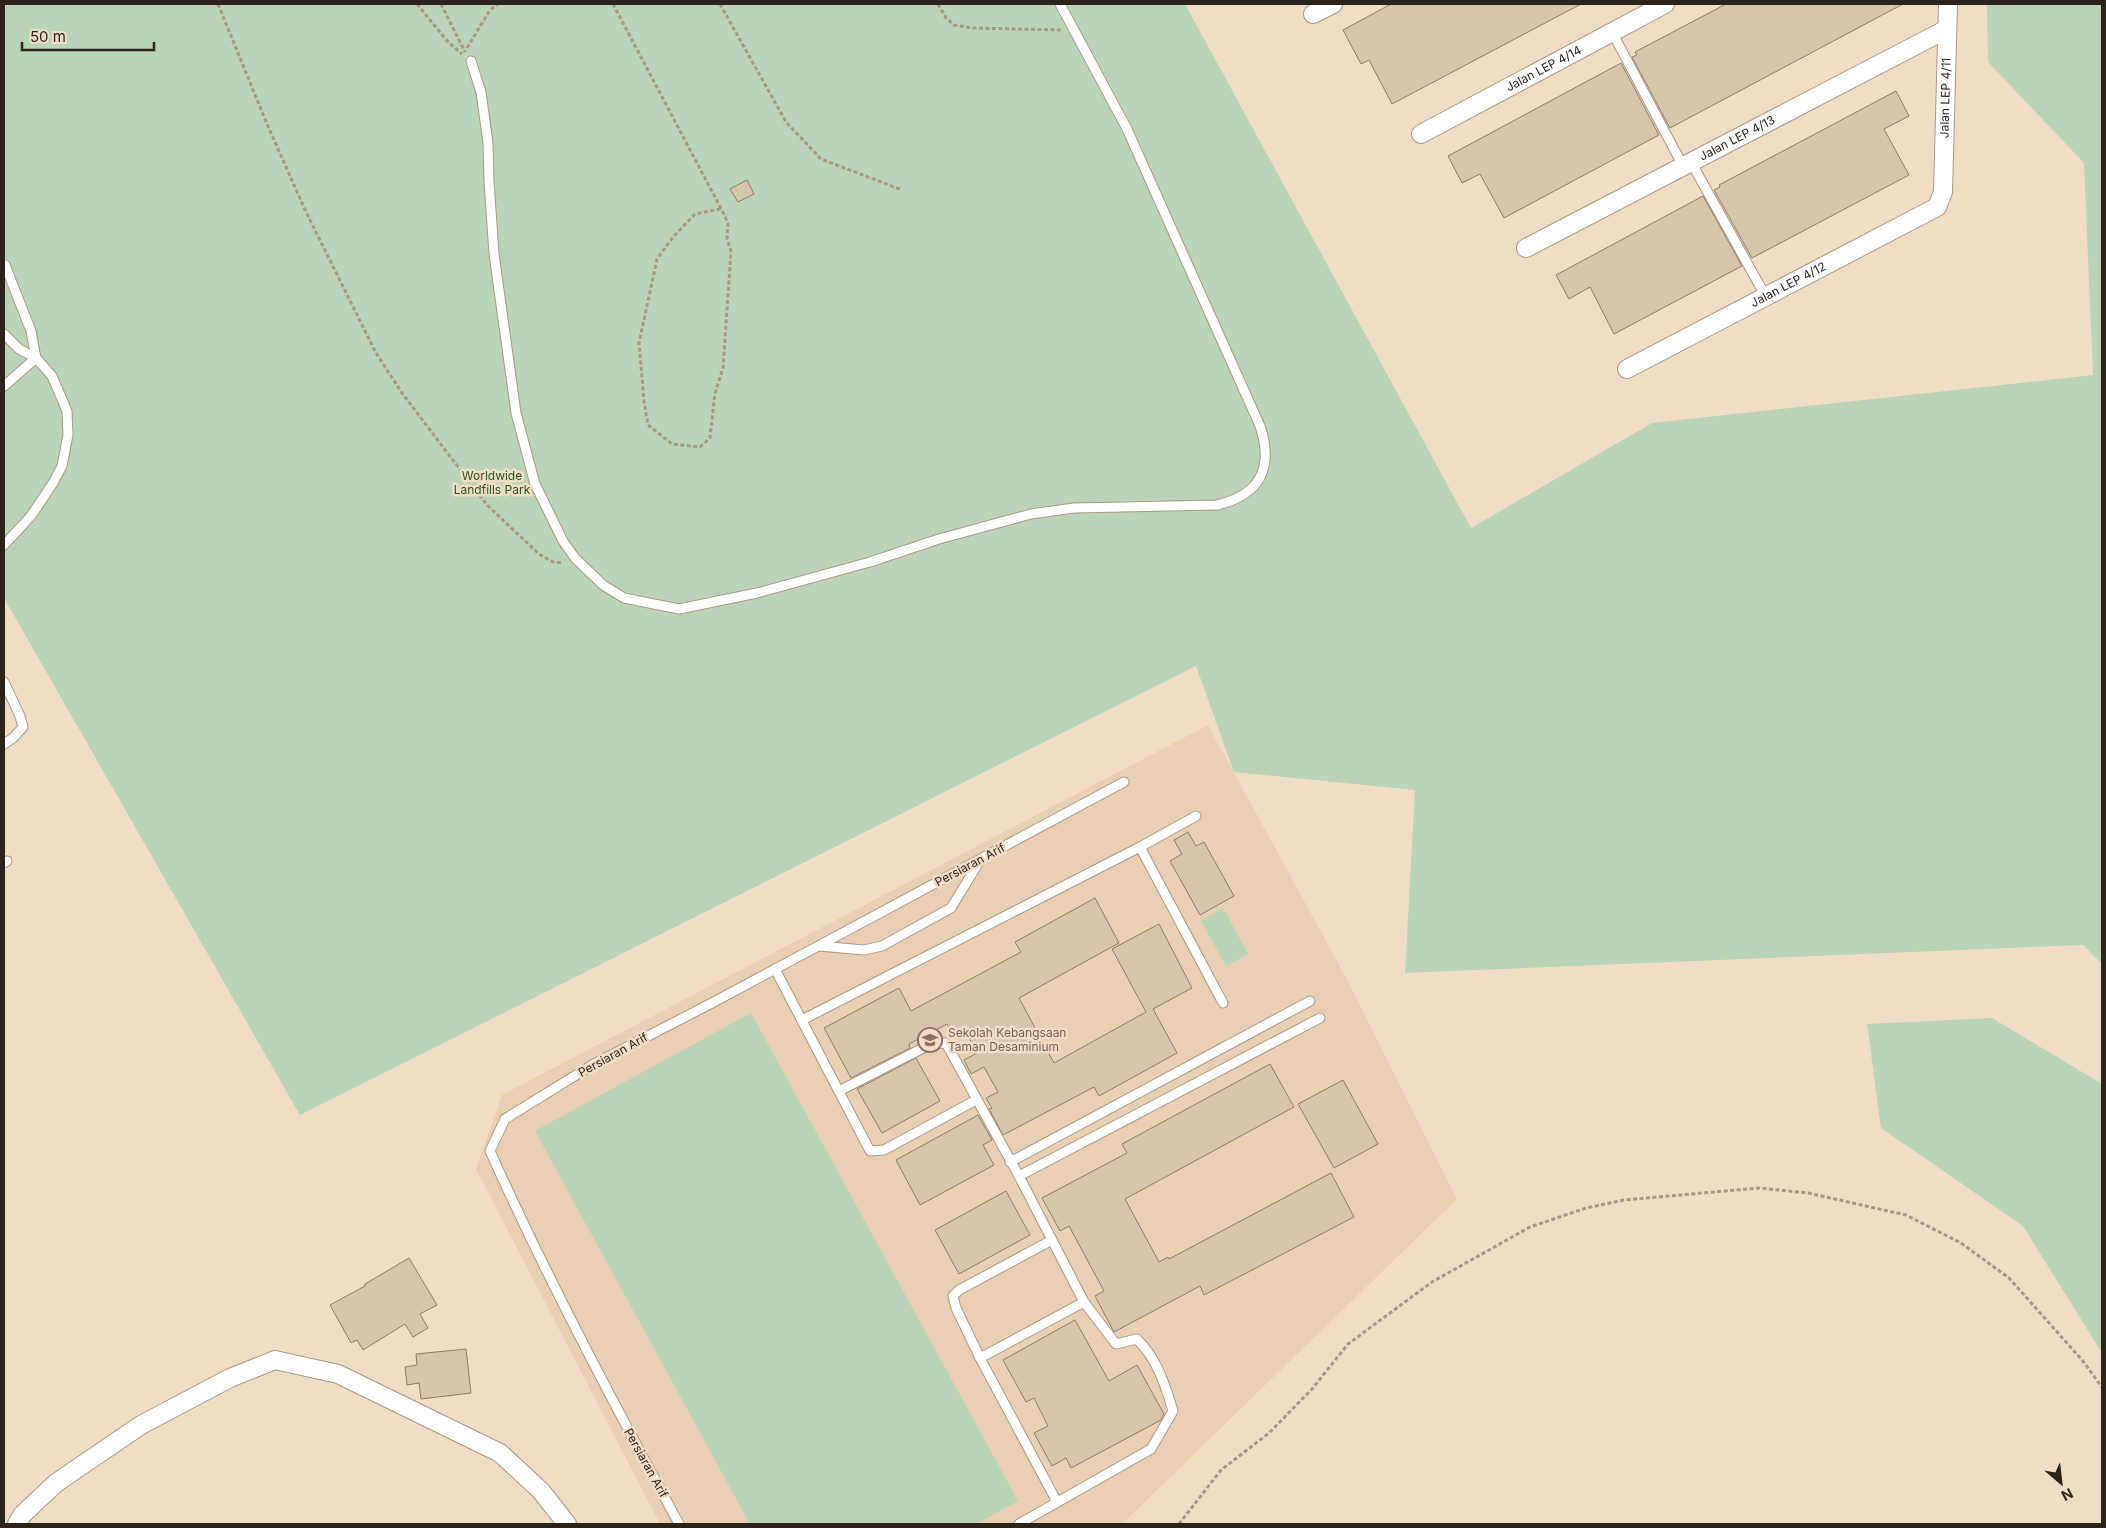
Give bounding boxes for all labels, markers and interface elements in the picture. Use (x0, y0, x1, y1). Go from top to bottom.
scale bar (22, 20, 155, 52)
text: 50 m (30, 27, 66, 46)
street label: Jalan LEP 4/14 (1503, 42, 1584, 94)
street label: Jalan LEP 4/11 (1936, 57, 1954, 138)
street label: Jalan LEP 4/13 (1697, 112, 1777, 164)
street label: Jalan LEP 4/12 (1748, 258, 1828, 310)
park label: Worldwide Landfills Park (454, 468, 531, 497)
street label: Persiaran Arif (932, 840, 1008, 889)
place label: Sekolah Kebangsaan Taman Desaminium (948, 1025, 1066, 1054)
school or university icon: Sekolah Kebangsaan Taman Desaminium (917, 1027, 943, 1053)
street label: Persiaran Arif (575, 1029, 651, 1080)
street label: Persiaran Arif (621, 1425, 672, 1501)
north arrow (2036, 1458, 2086, 1508)
text: N (2059, 1485, 2076, 1505)

